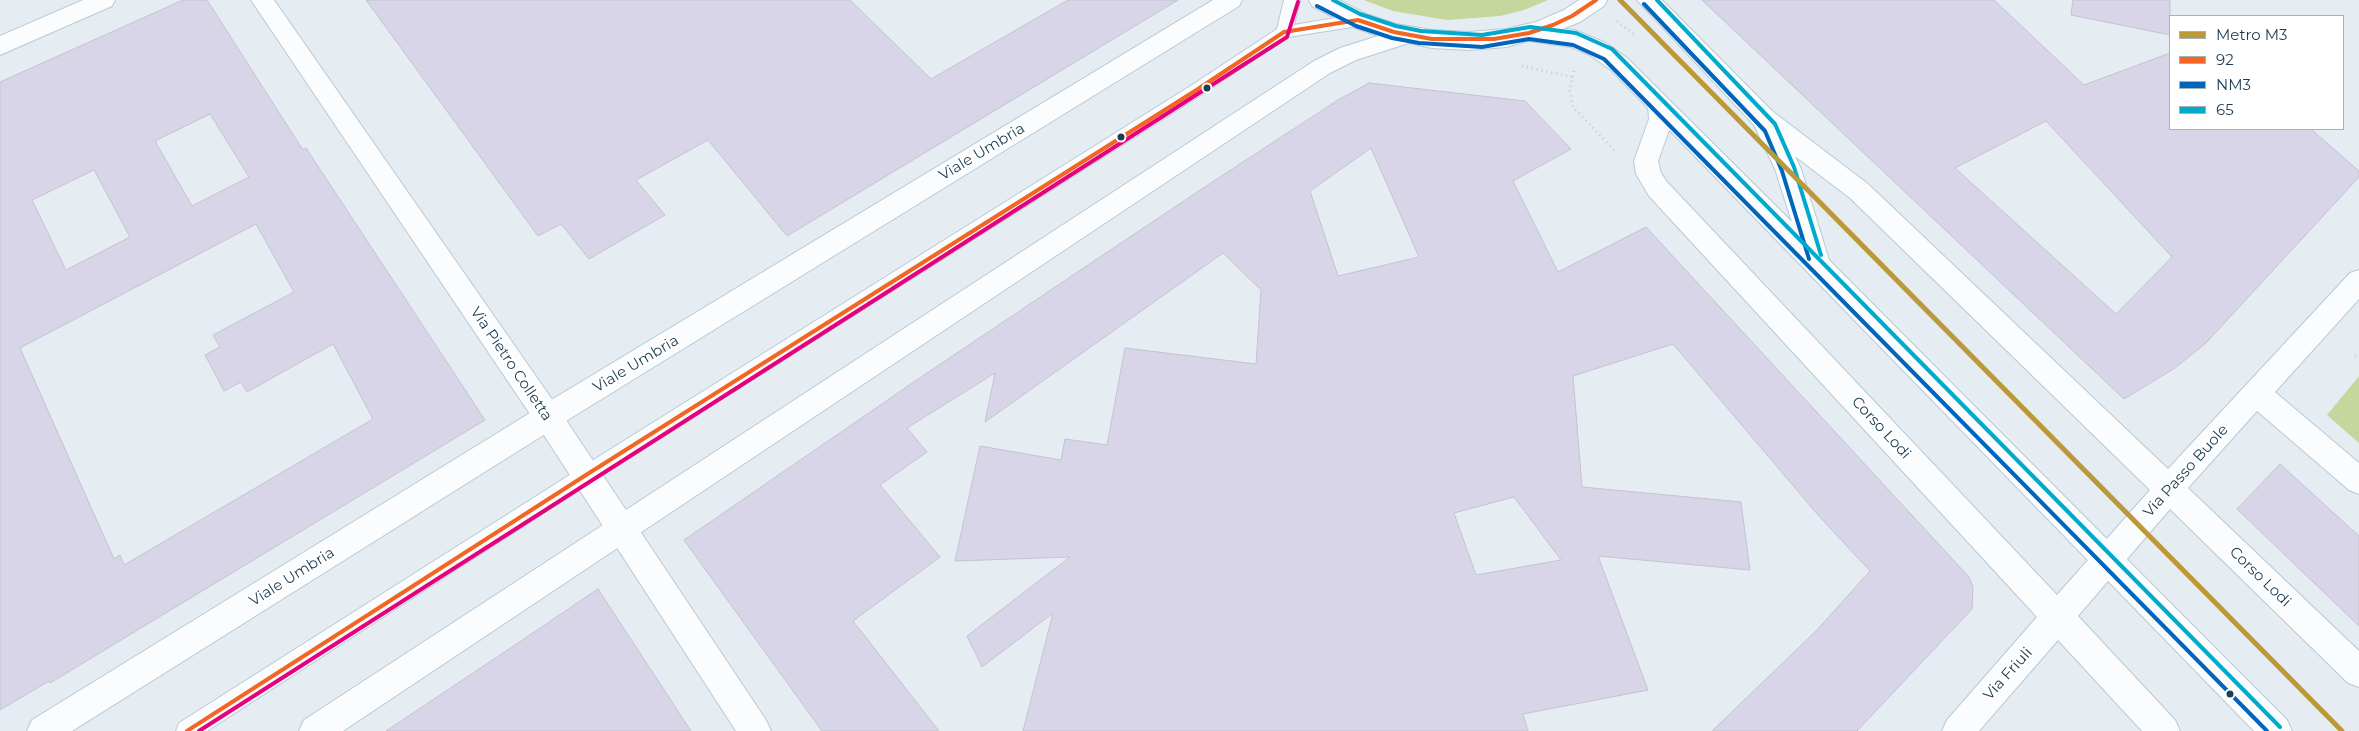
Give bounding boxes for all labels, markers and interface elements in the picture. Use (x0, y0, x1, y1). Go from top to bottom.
legend (2169, 15, 2344, 130)
text: Metro M3 (2216, 25, 2287, 44)
text: 92 (2216, 50, 2234, 69)
text: NM3 (2216, 75, 2251, 94)
unlabelled marker (1202, 83, 1212, 93)
text: 65 (2216, 100, 2234, 119)
street label: Viale Umbria (936, 119, 1028, 185)
unlabelled marker (1116, 132, 1126, 142)
street label: Via Pietro Colletta (466, 304, 556, 424)
street label: Viale Umbria (590, 331, 682, 397)
street label: Corso Lodi (1848, 393, 1914, 463)
street label: Via Passo Buole (2140, 421, 2232, 521)
street label: Corso Lodi (2225, 543, 2295, 611)
street label: Viale Umbria (246, 544, 338, 610)
street label: Via Friuli (1980, 644, 2036, 704)
unlabelled marker (2225, 689, 2235, 699)

